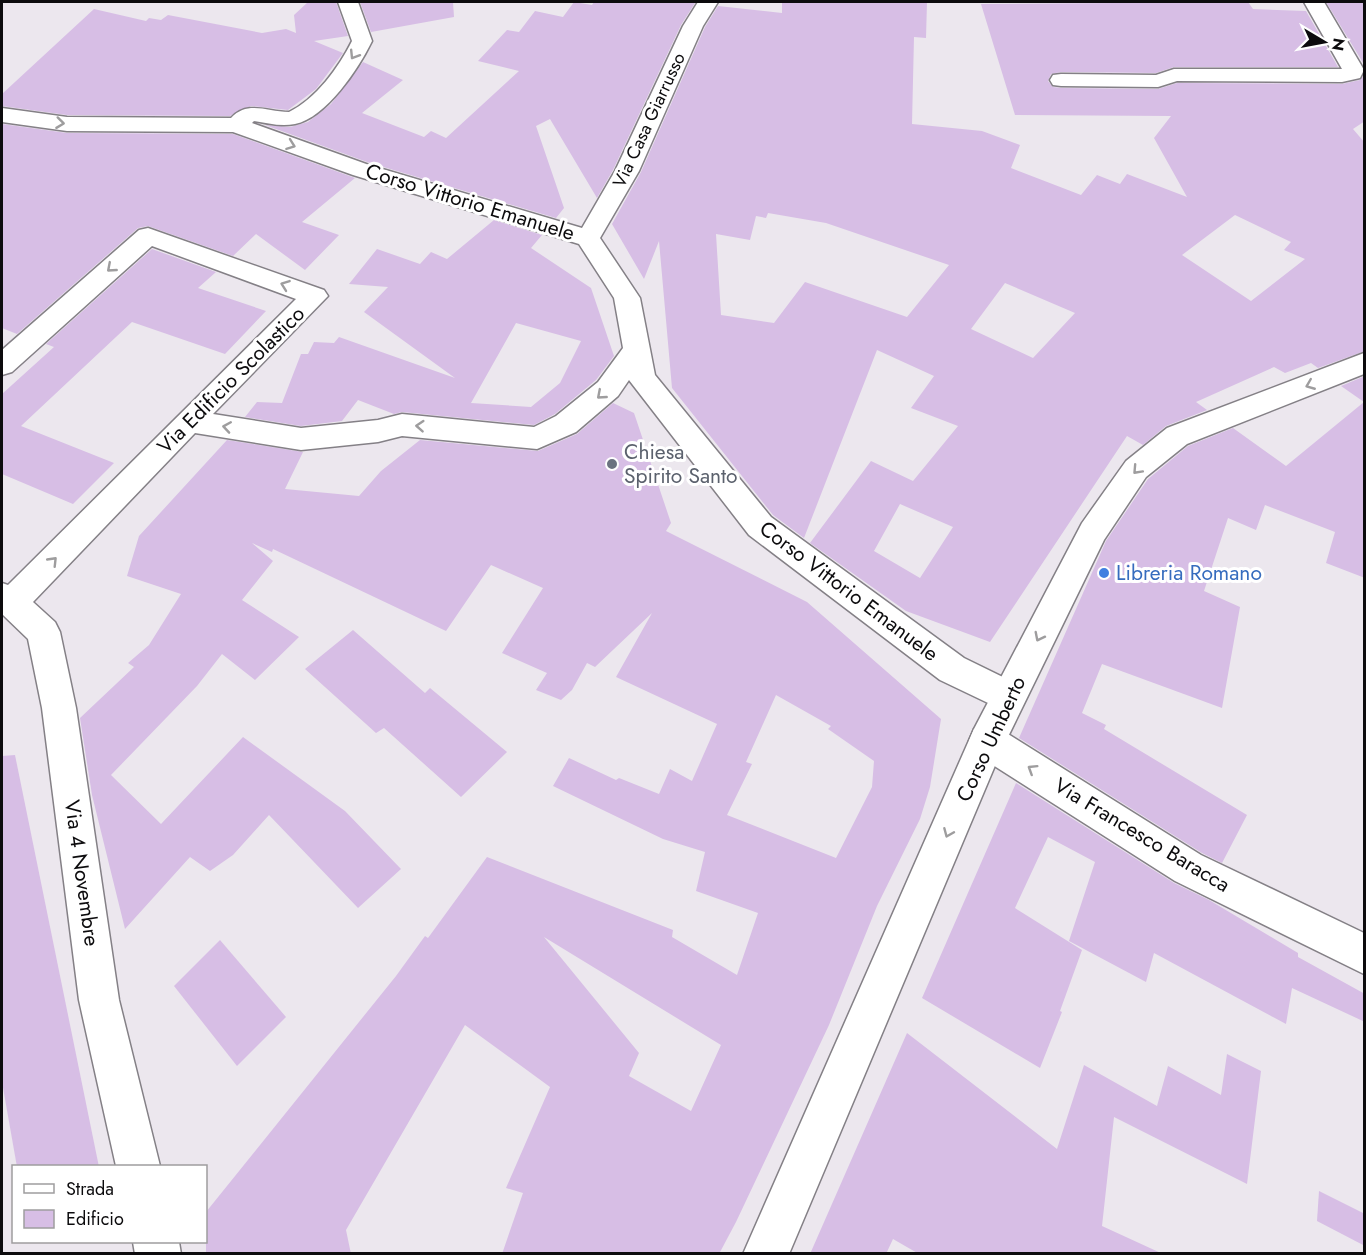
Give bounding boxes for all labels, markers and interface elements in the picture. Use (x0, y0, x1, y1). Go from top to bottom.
north arrow (1294, 12, 1354, 72)
text: N (1326, 36, 1351, 53)
street label: Via Casa Giarrusso (606, 48, 692, 192)
one-way arrow (351, 49, 362, 60)
one-way arrow (55, 116, 64, 128)
one-way arrow (285, 137, 296, 150)
street label: Corso Vittorio Emanuele (362, 156, 578, 248)
one-way arrow (107, 261, 118, 272)
one-way arrow (280, 280, 291, 293)
street label: Via Edificio Scolastico (150, 299, 312, 461)
one-way arrow (1306, 378, 1316, 391)
one-way arrow (597, 388, 608, 399)
one-way arrow (415, 420, 424, 433)
one-way arrow (222, 421, 232, 433)
place label: Chiesa Spirito Santo (624, 437, 738, 491)
marker: Chiesa Spirito Santo (605, 457, 619, 471)
one-way arrow (1133, 463, 1144, 473)
street label: Corso Vittorio Emanuele (753, 514, 945, 668)
one-way arrow (45, 557, 56, 568)
place label: Libreria Romano (1116, 558, 1262, 588)
marker: Libreria Romano (1097, 566, 1111, 580)
one-way arrow (1035, 631, 1047, 642)
street label: Corso Umberto (949, 671, 1033, 807)
one-way arrow (1028, 765, 1039, 776)
street label: Via Francesco Baracca (1048, 770, 1236, 900)
street label: Via 4 Novembre (57, 798, 107, 948)
one-way arrow (943, 827, 955, 838)
legend (12, 1165, 207, 1243)
text: Strada (66, 1176, 114, 1202)
text: Edificio (66, 1206, 124, 1232)

